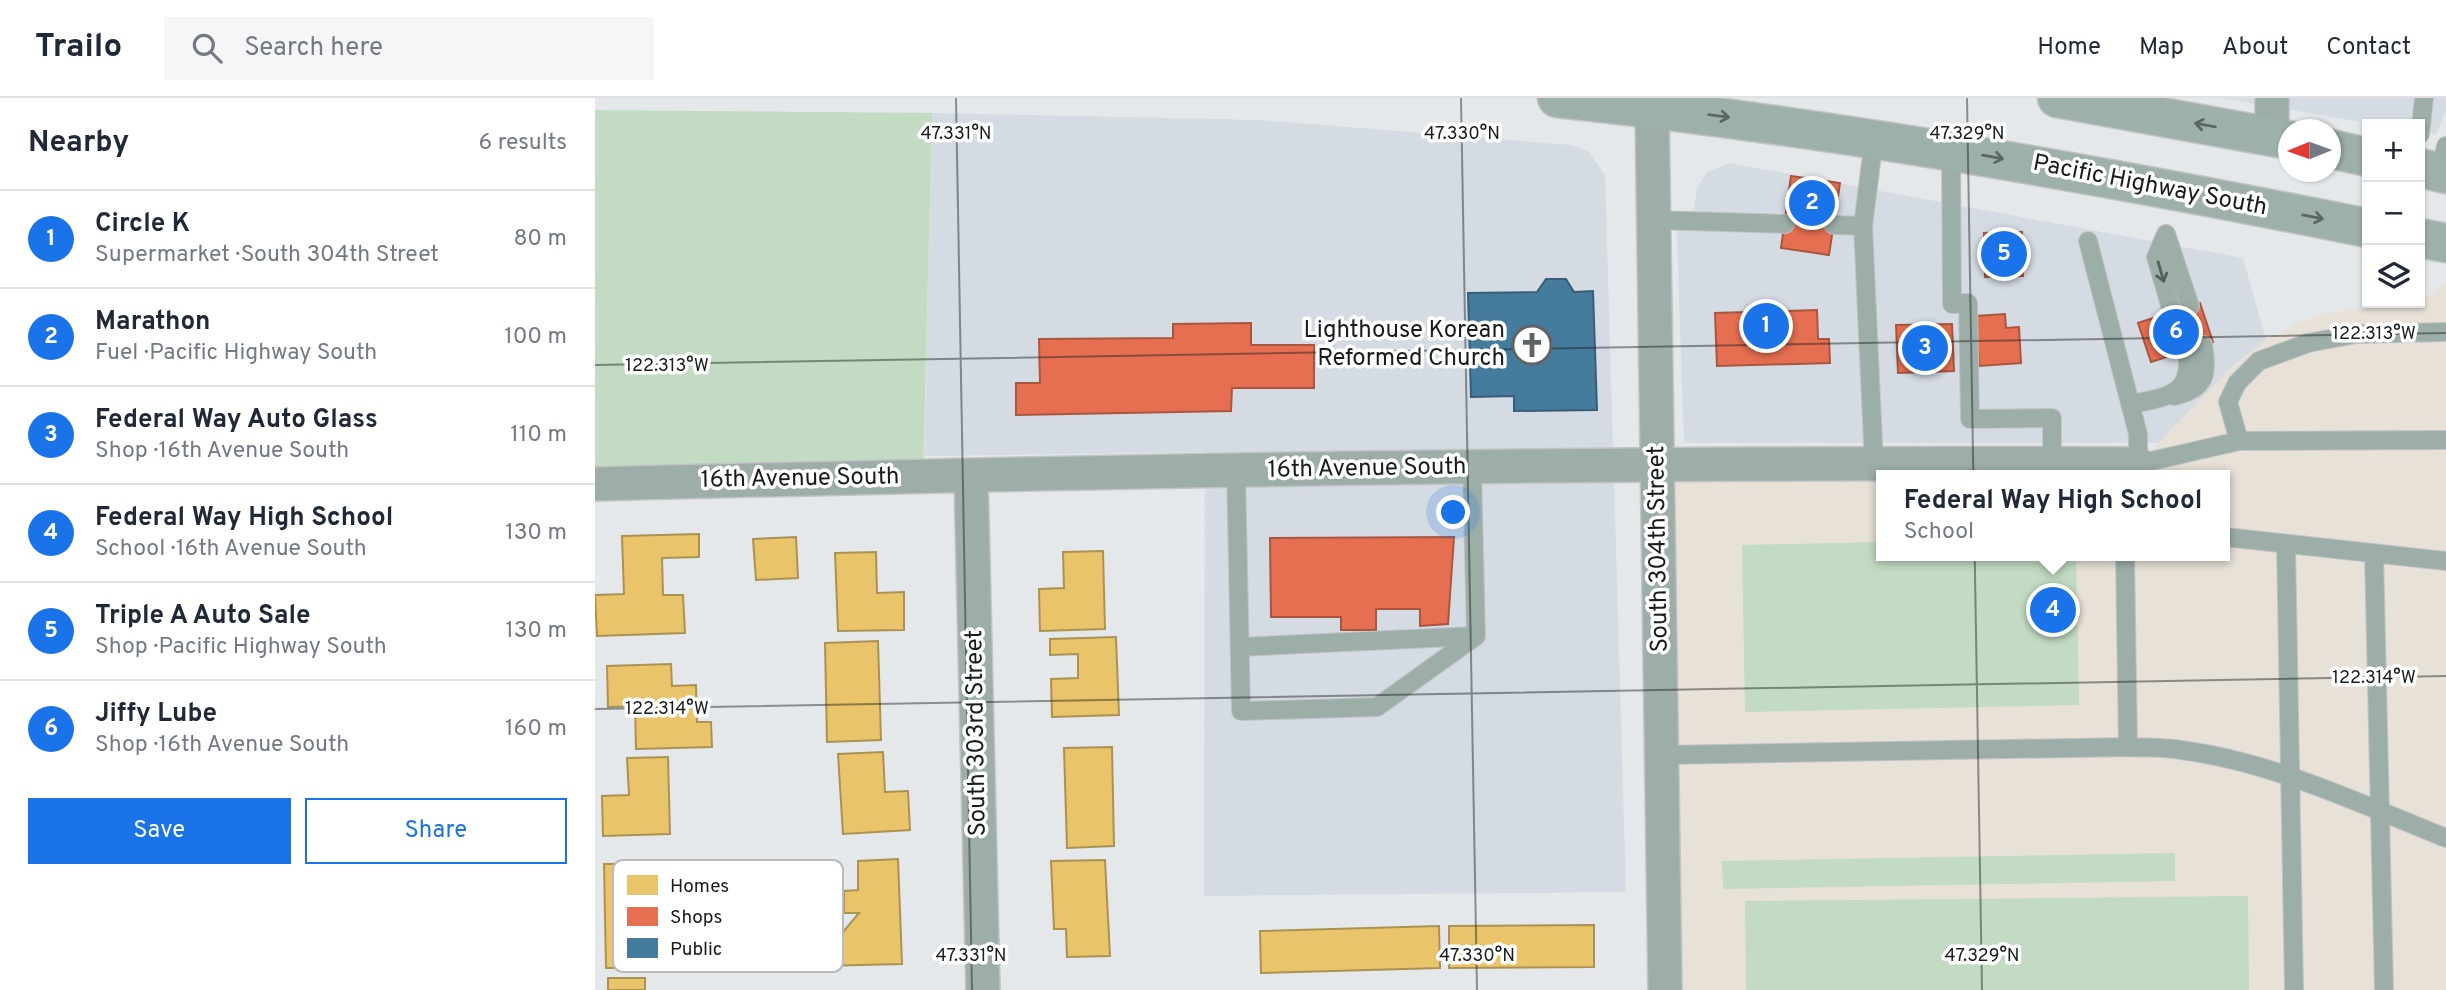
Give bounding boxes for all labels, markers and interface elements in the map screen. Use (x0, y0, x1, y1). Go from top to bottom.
search box (164, 17, 654, 80)
text: Trailo (35, 27, 122, 69)
icon: search (188, 29, 226, 67)
text: Search here (244, 32, 383, 65)
text: Home (2037, 33, 2101, 63)
text: Map (2139, 33, 2184, 63)
text: About (2222, 33, 2288, 63)
text: Contact (2326, 33, 2411, 63)
one-way arrow (1708, 110, 1730, 123)
one-way arrow (2194, 118, 2217, 131)
north arrow (2278, 119, 2341, 182)
map controls (2362, 119, 2425, 308)
button: + (2362, 119, 2425, 182)
text: 47.331°N (920, 123, 992, 146)
text: 47.330°N (1424, 123, 1500, 146)
text: 47.329°N (1930, 123, 2005, 146)
text: Nearby (28, 125, 129, 162)
text: 6 results (479, 129, 567, 158)
street label: Pacific Highway South (2030, 149, 2270, 223)
one-way arrow (1981, 151, 2004, 164)
pin: 2 (1789, 177, 1835, 229)
button: − (2362, 182, 2425, 245)
text: Circle K (95, 208, 190, 241)
one-way arrow (2301, 210, 2324, 224)
text: 1 (46, 225, 56, 254)
text: 80 m (514, 225, 567, 254)
pin: 5 (1981, 228, 2027, 280)
text: Supermarket · South 304th Street (95, 241, 439, 270)
button: layers (2362, 245, 2425, 308)
one-way arrow (2155, 261, 2168, 283)
pin: 1 (1743, 300, 1789, 352)
text: Marathon (95, 306, 210, 339)
pin: 6 (2153, 306, 2199, 358)
place label: Lighthouse Korean Reformed Church (1303, 316, 1505, 374)
pin: 3 (1902, 322, 1948, 374)
text: 2 (44, 323, 58, 352)
text: 100 m (504, 323, 567, 352)
text: 122.313°W (2332, 323, 2416, 346)
church icon: Lighthouse Korean Reformed Church (1511, 324, 1553, 366)
text: Fuel · Pacific Highway South (95, 339, 377, 368)
text: 122.313°W (625, 355, 709, 378)
text: Federal Way Auto Glass (95, 404, 378, 437)
text: 3 (44, 421, 58, 450)
text: 110 m (510, 421, 567, 450)
text: Shop · 16th Avenue South (95, 437, 349, 466)
street label: South 304th Street (1642, 445, 1676, 653)
street label: 16th Avenue South (1267, 452, 1467, 486)
street label: 16th Avenue South (700, 462, 900, 496)
popup (1876, 470, 2230, 561)
text: Federal Way High School (1904, 485, 2202, 518)
your location (1436, 495, 1470, 529)
text: Federal Way High School (95, 502, 393, 535)
text: School (1904, 518, 1974, 547)
text: 4 (44, 519, 58, 548)
text: 130 m (505, 519, 567, 548)
text: School · 16th Avenue South (95, 535, 367, 564)
pin: 4 (2030, 584, 2076, 636)
text: Triple A Auto Sale (95, 600, 311, 633)
text: 5 (44, 617, 58, 646)
text: 130 m (505, 617, 567, 646)
street label: South 303rd Street (960, 629, 994, 837)
text: Shop · Pacific Highway South (95, 633, 387, 662)
text: 122.314°W (2332, 667, 2416, 690)
text: Jiffy Lube (95, 698, 217, 731)
text: 122.314°W (625, 698, 709, 721)
text: 6 (44, 715, 58, 744)
text: 160 m (505, 715, 567, 744)
text: Shop · 16th Avenue South (95, 731, 349, 760)
button: Save (28, 798, 291, 864)
button: Share (305, 798, 567, 864)
legend (613, 860, 843, 972)
text: Homes (670, 875, 729, 899)
text: Shops (670, 906, 722, 930)
text: Public (670, 938, 722, 962)
text: 47.331°N (935, 945, 1007, 968)
text: 47.330°N (1439, 945, 1515, 968)
text: 47.329°N (1945, 945, 2020, 968)

